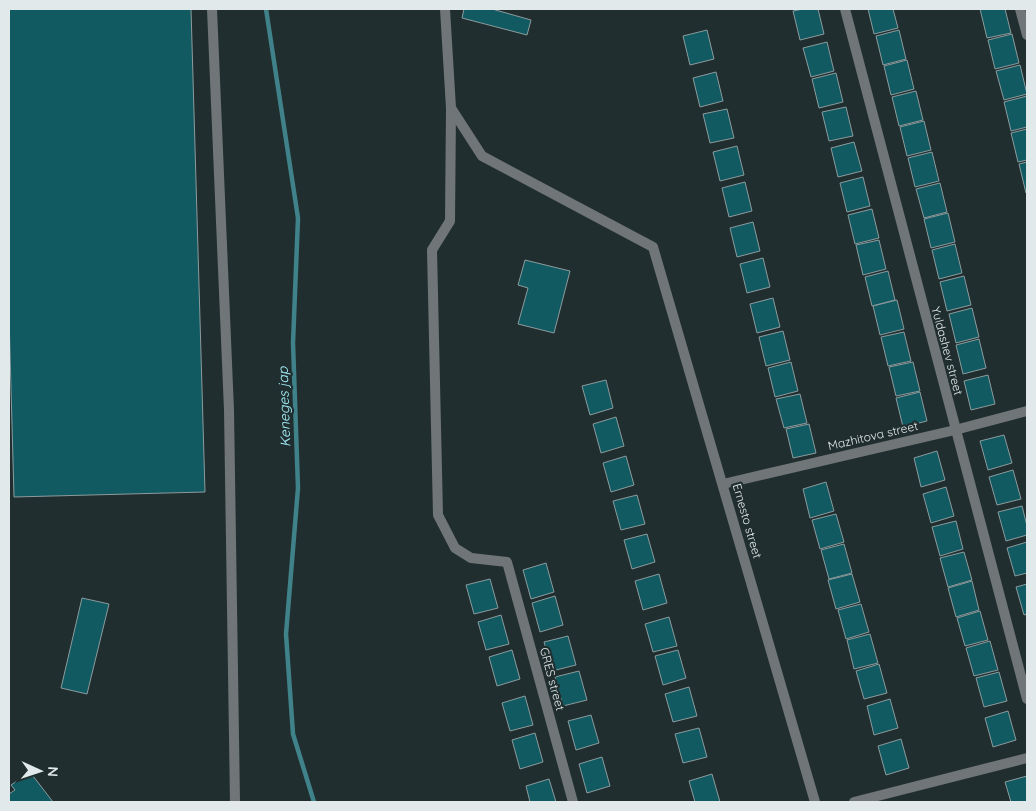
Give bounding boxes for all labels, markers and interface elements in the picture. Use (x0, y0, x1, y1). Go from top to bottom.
street label: Yuldashev street (928, 305, 966, 397)
water label: Keneges jap (274, 366, 294, 448)
street label: Mazhitova street (826, 418, 919, 453)
street label: Ernesto street (730, 482, 765, 560)
street label: GRES street (537, 646, 568, 712)
north arrow (15, 746, 65, 796)
text: N (44, 766, 62, 777)

